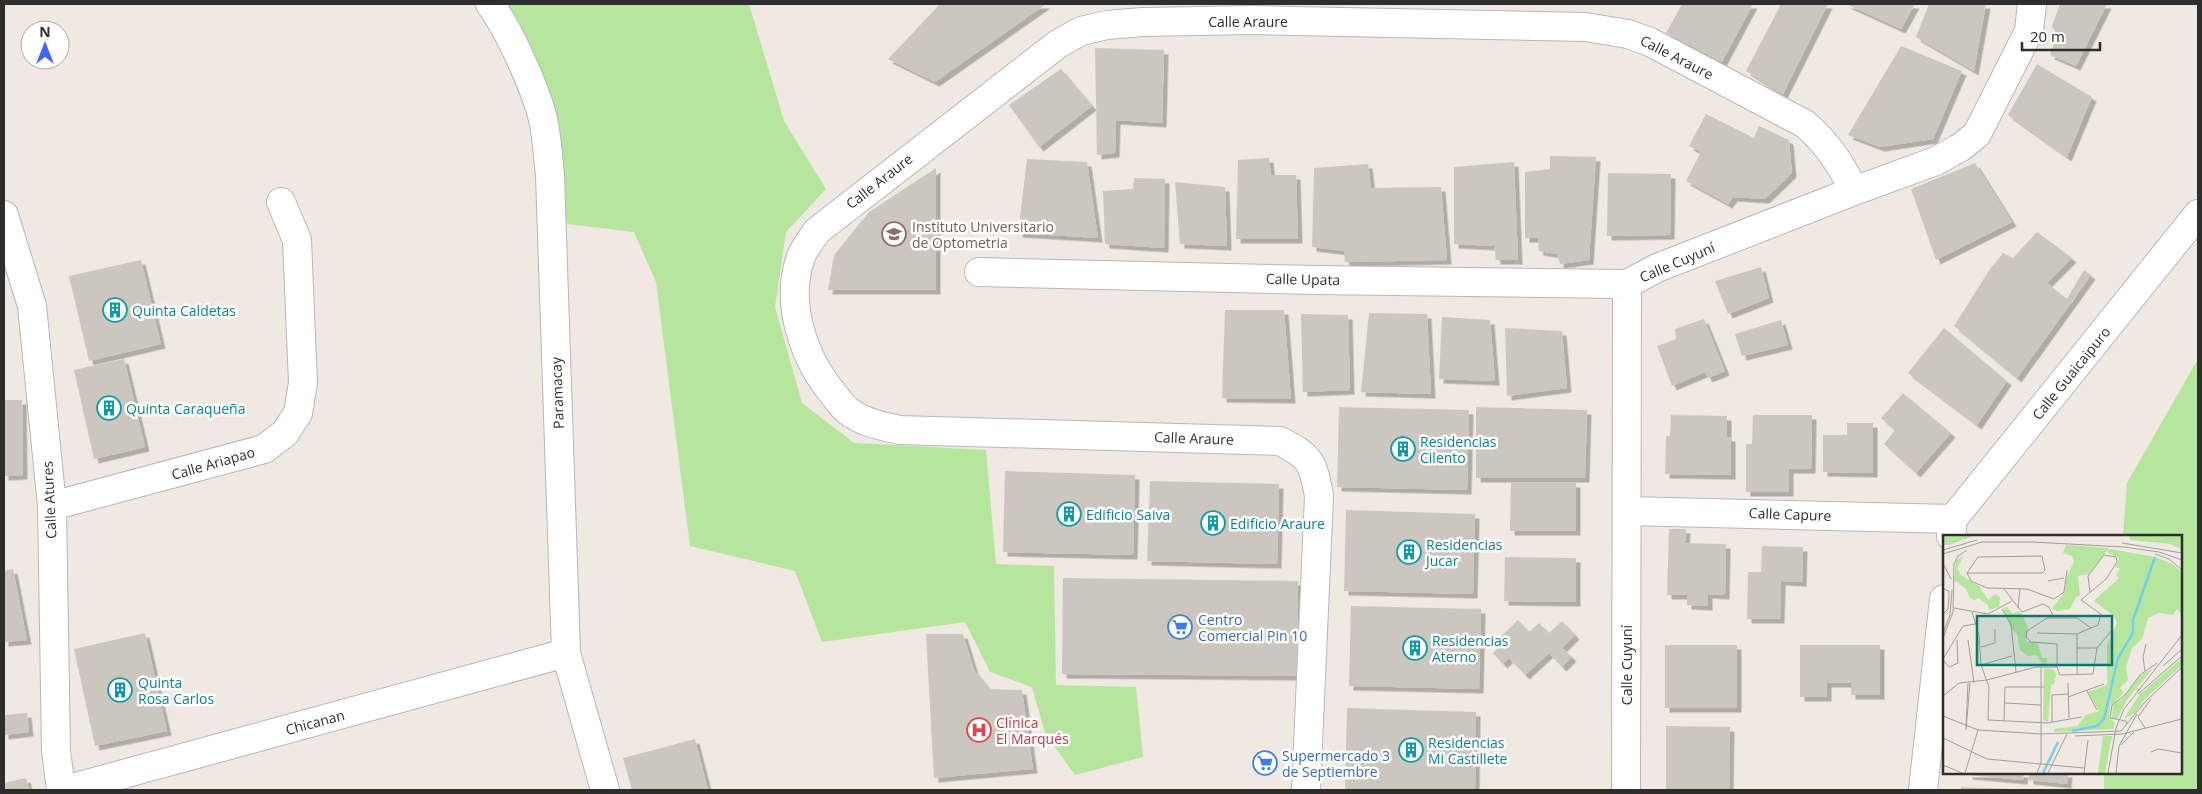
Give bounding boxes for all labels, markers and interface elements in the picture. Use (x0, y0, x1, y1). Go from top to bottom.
street label: Calle Araure (1208, 12, 1288, 31)
north arrow (20, 20, 70, 70)
scale bar (2022, 20, 2100, 52)
text: N (39, 22, 51, 41)
text: 20 m (2030, 26, 2065, 46)
street label: Calle Araure (1637, 30, 1717, 84)
street label: Calle Araure (842, 149, 916, 213)
place label: Instituto Universitario de Optometria (912, 217, 1054, 252)
school or university icon: Instituto Universitario de Optometria (881, 221, 907, 247)
street label: Calle Cuyuní (1636, 237, 1718, 286)
street label: Calle Upata (1266, 269, 1340, 289)
building icon: Quinta Caldetas (102, 297, 128, 323)
place label: Quinta Caldetas (132, 301, 236, 320)
street label: Calle Guaicaipuro (2028, 323, 2114, 423)
street label: Paramacay (546, 356, 568, 429)
building icon: Quinta Caraqueña (96, 395, 122, 421)
place label: Quinta Caraqueña (126, 399, 245, 418)
street label: Calle Araure (1154, 427, 1234, 449)
place label: Residencias Cilento (1420, 432, 1497, 467)
building icon: Residencias Cilento (1390, 436, 1416, 462)
street label: Calle Ariapao (169, 442, 257, 484)
street label: Calle Atures (37, 460, 61, 539)
building icon: Edificio Saiva (1056, 501, 1082, 527)
street label: Calle Capure (1748, 503, 1832, 525)
place label: Edificio Saiva (1086, 505, 1170, 524)
building icon: Edificio Araure (1200, 510, 1226, 536)
place label: Edificio Araure (1230, 514, 1325, 533)
place label: Residencias Jucar (1424, 535, 1503, 570)
inset map (1943, 535, 2182, 774)
building icon: Residencias Jucar (1396, 539, 1422, 565)
place label: Centro Comercial Pin 10 (1198, 610, 1307, 645)
supermarket icon: Centro Comercial Pin 10 (1167, 614, 1193, 640)
street label: Calle Cuyuní (1617, 624, 1636, 705)
place label: Residencias Aterno (1432, 631, 1509, 666)
building icon: Residencias Aterno (1402, 635, 1428, 661)
place label: Quinta Rosa Carlos (138, 673, 214, 708)
building icon: Quinta Rosa Carlos (107, 677, 133, 703)
street label: Chicanan (283, 705, 347, 739)
place label: Clínica El Marqués (996, 713, 1069, 748)
hospital icon: Clínica El Marqués (966, 717, 992, 743)
place label: Residencias Mi Castillete (1428, 733, 1507, 768)
building icon: Residencias Mi Castillete (1398, 737, 1424, 763)
place label: Supermercado 3 de Septiembre (1282, 746, 1390, 781)
supermarket icon: Supermercado 3 de Septiembre (1252, 750, 1278, 776)

